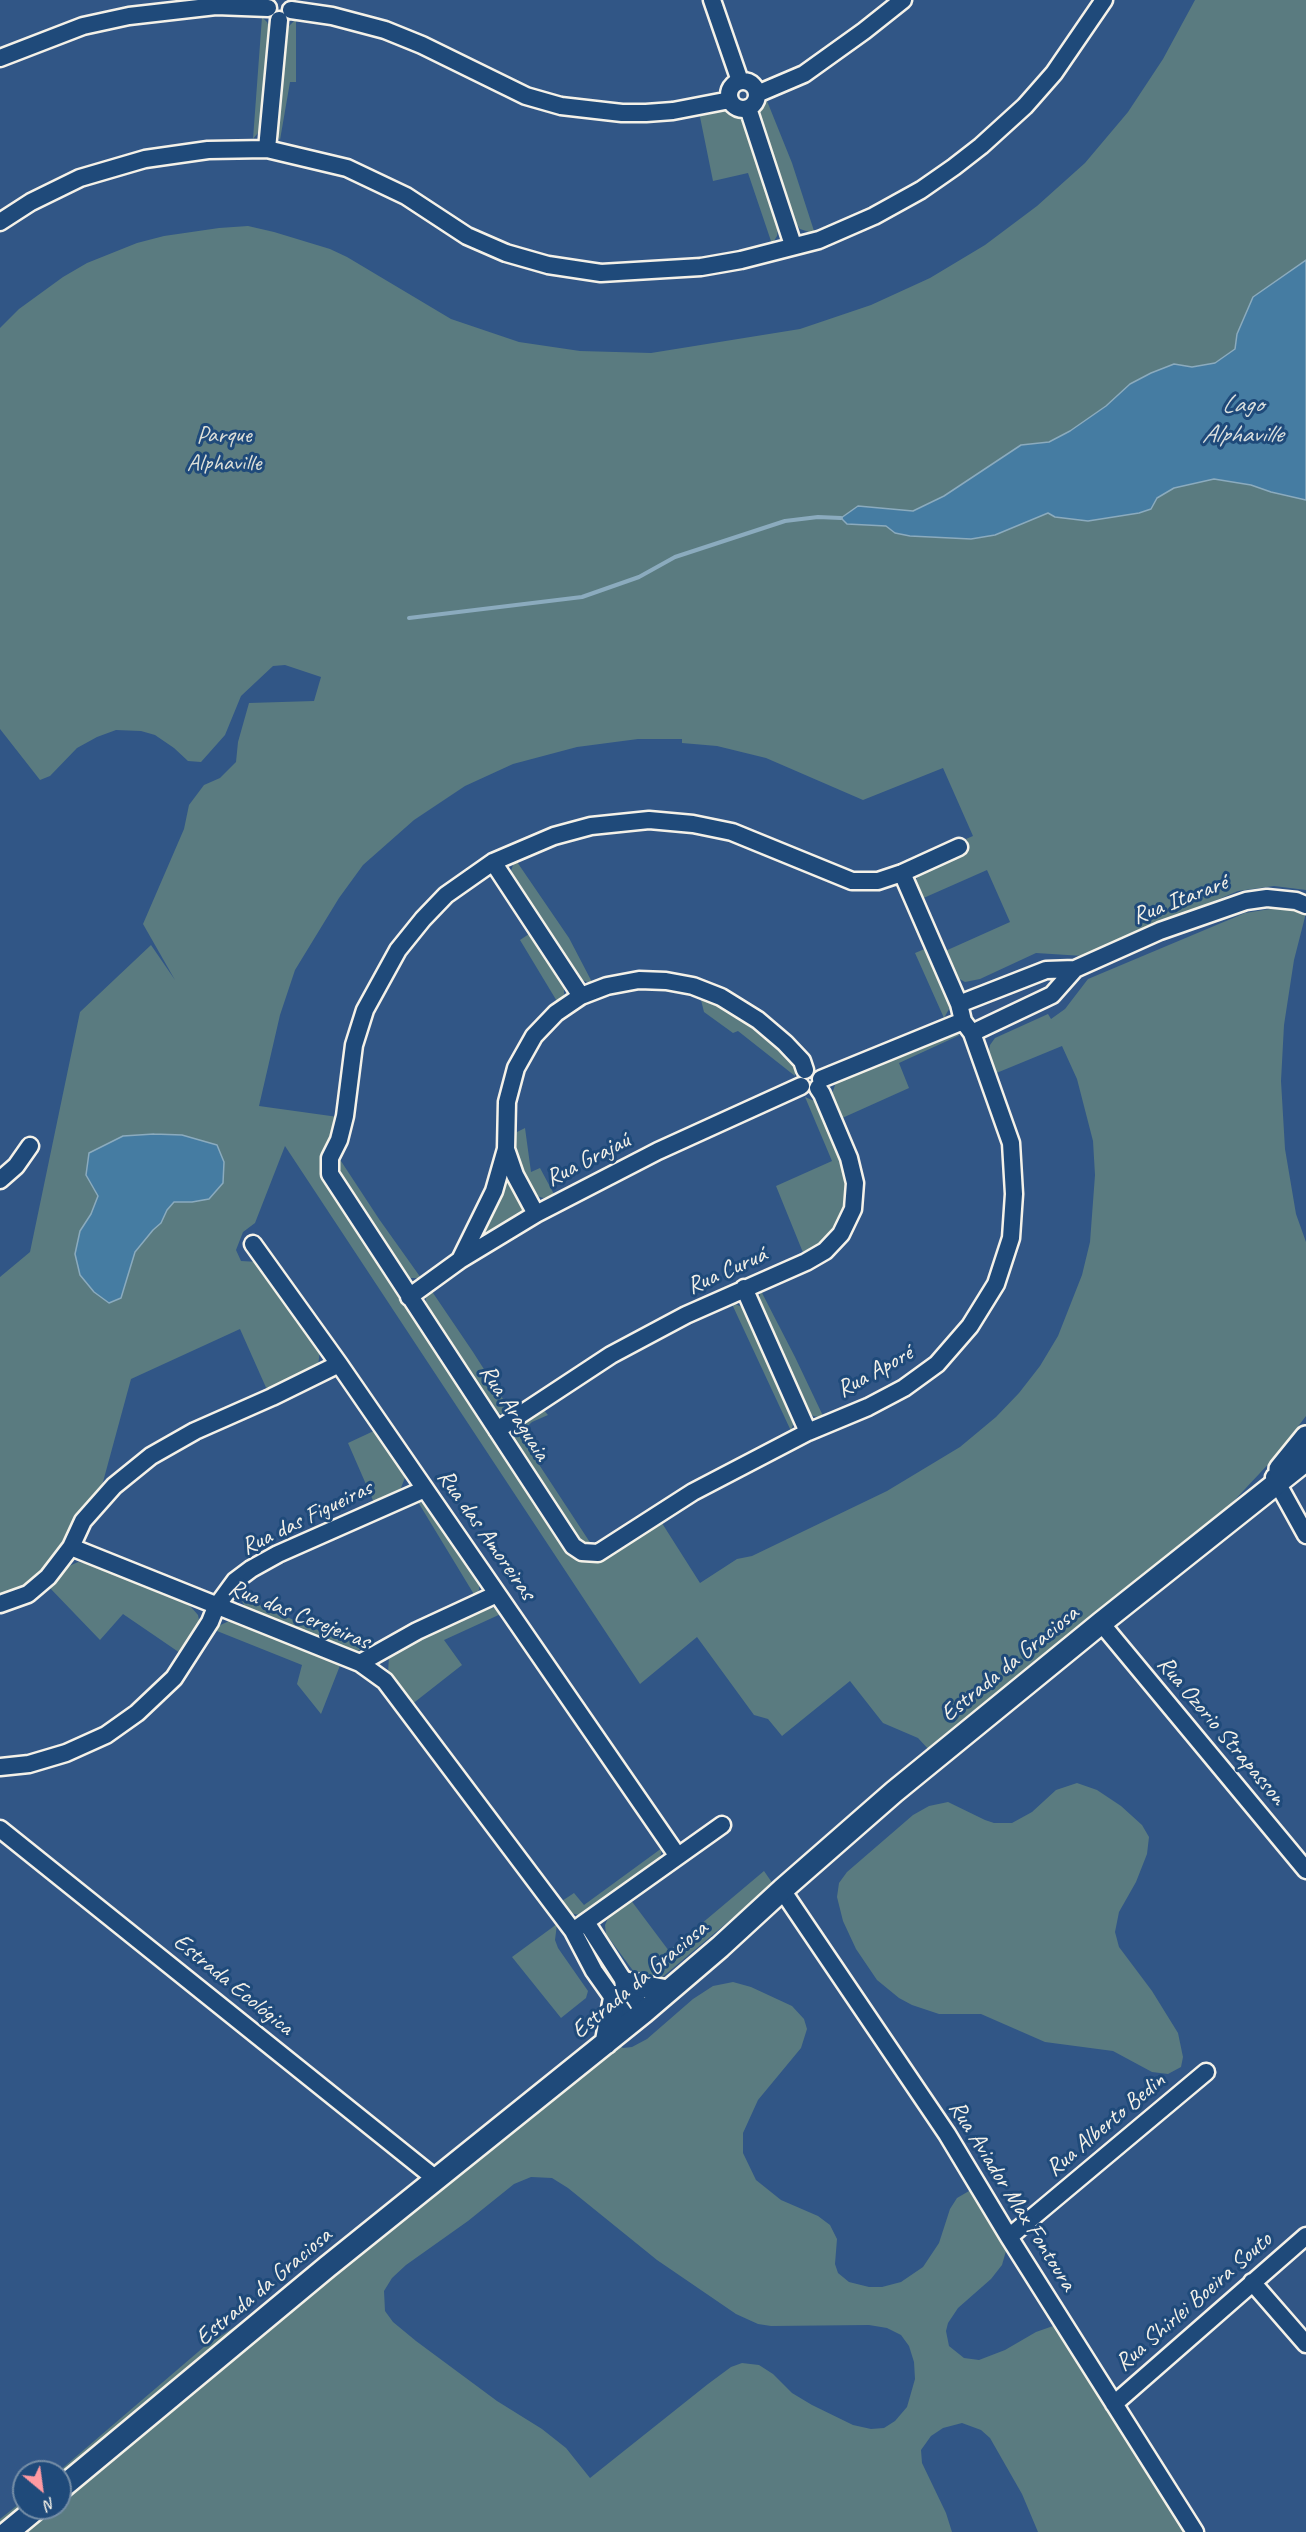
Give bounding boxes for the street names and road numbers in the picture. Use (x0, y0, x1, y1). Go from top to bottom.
street label: Rua Itararé (1128, 869, 1232, 931)
street label: Rua Grajaú (541, 1127, 635, 1193)
street label: Rua Curuá (683, 1241, 771, 1301)
street label: Rua Aporé (832, 1339, 918, 1405)
street label: Rua Araguaia (472, 1360, 556, 1466)
street label: Rua das Amoreiras (430, 1464, 542, 1606)
street label: Rua das Figueiras (237, 1474, 377, 1562)
street label: Rua das Cerejeiras (224, 1574, 374, 1656)
street label: Estrada da Graciosa (935, 1600, 1085, 1728)
street label: Rua Ozorio Strapasson (1150, 1650, 1292, 1812)
street label: Estrada da Graciosa (566, 1915, 714, 2045)
street label: Estrada Ecológica (167, 1928, 299, 2042)
street label: Rua Alberto Bedin (1041, 2067, 1171, 2183)
street label: Rua Aviador Max Fontoura (942, 2096, 1082, 2296)
street label: Estrada da Graciosa (190, 2222, 338, 2352)
street label: Rua Shirlei Boeira Souto (1110, 2226, 1278, 2378)

